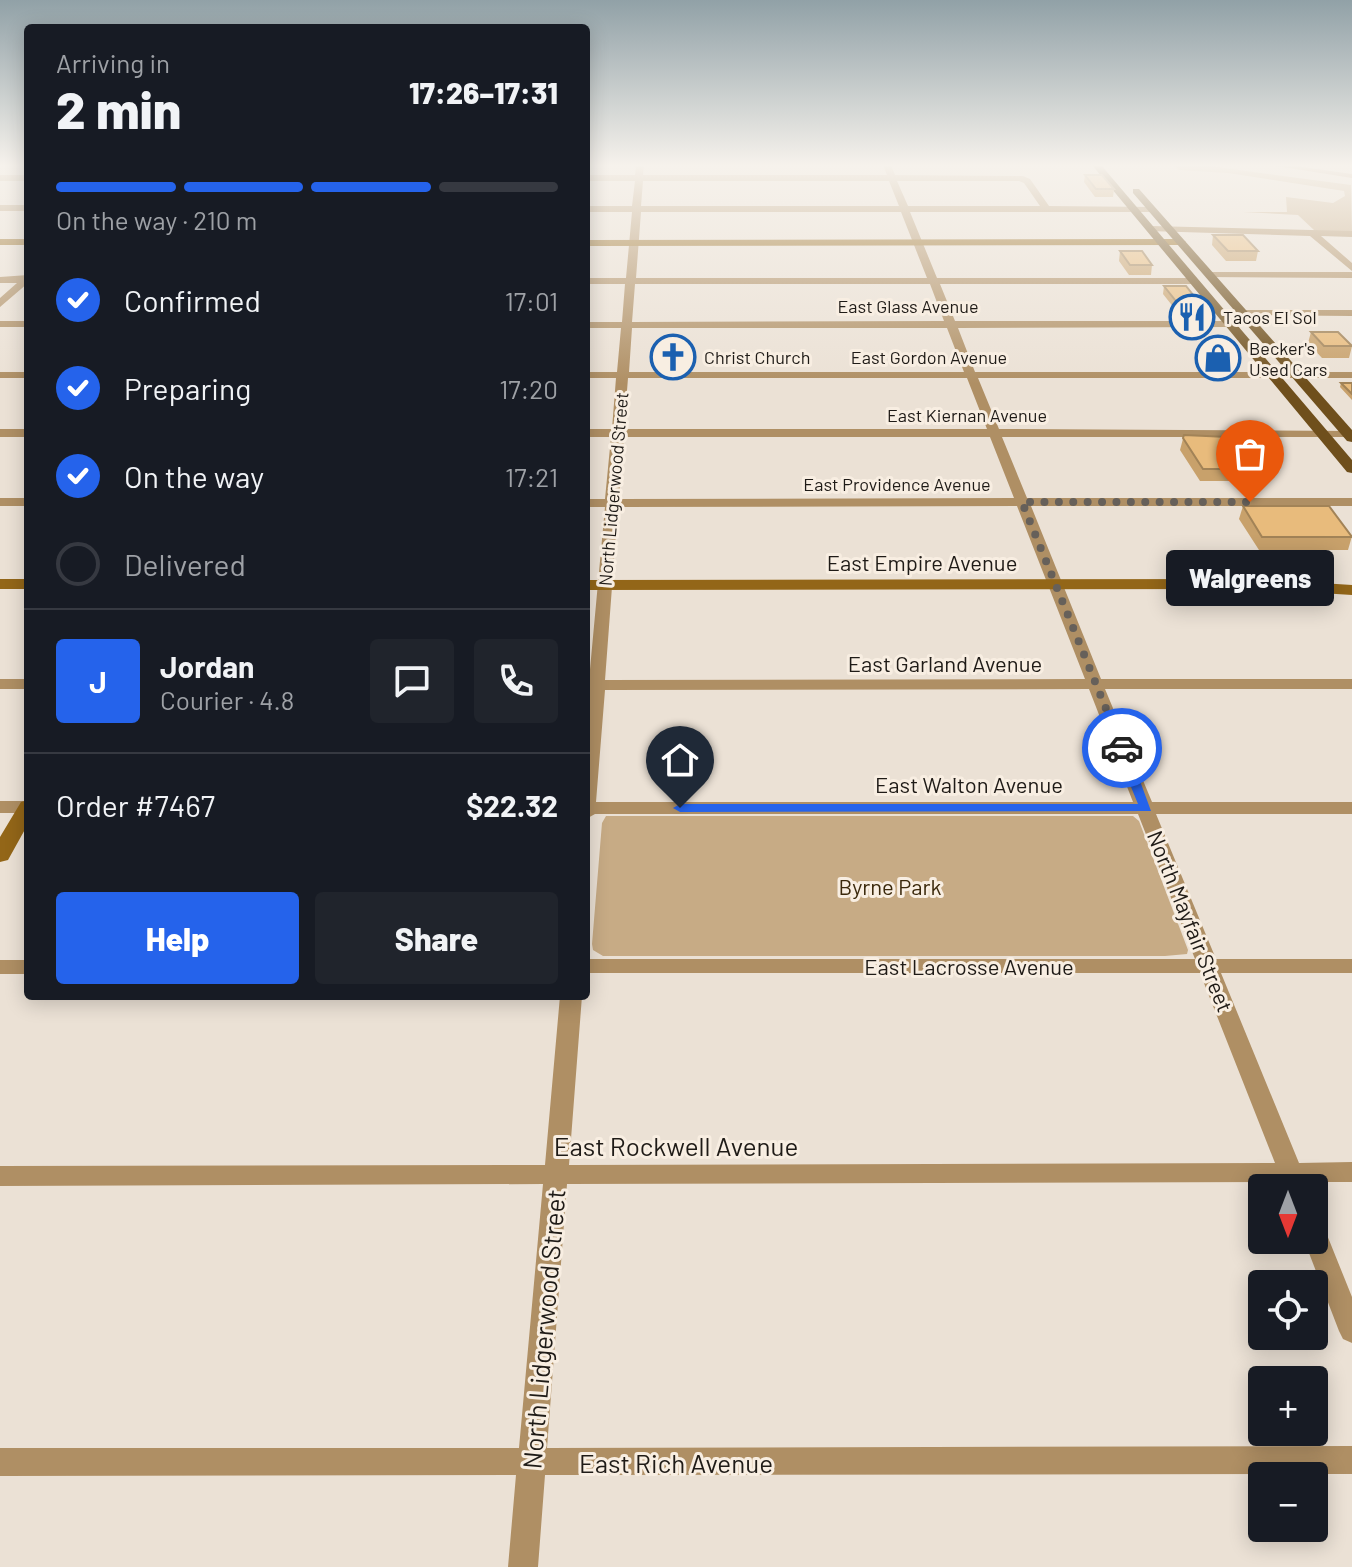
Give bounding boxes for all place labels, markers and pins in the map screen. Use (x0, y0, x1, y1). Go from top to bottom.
restaurant icon: Tacos El Sol (1168, 293, 1216, 341)
place label: Tacos El Sol (1223, 306, 1317, 328)
church icon: Christ Church (649, 333, 697, 381)
shop icon: Becker's Used Cars (1194, 334, 1242, 382)
place label: Becker's Used Cars (1249, 337, 1328, 380)
place label: Christ Church (704, 346, 810, 368)
pin (1216, 420, 1284, 502)
callout: Walgreens (1166, 550, 1334, 606)
pin (646, 726, 714, 808)

